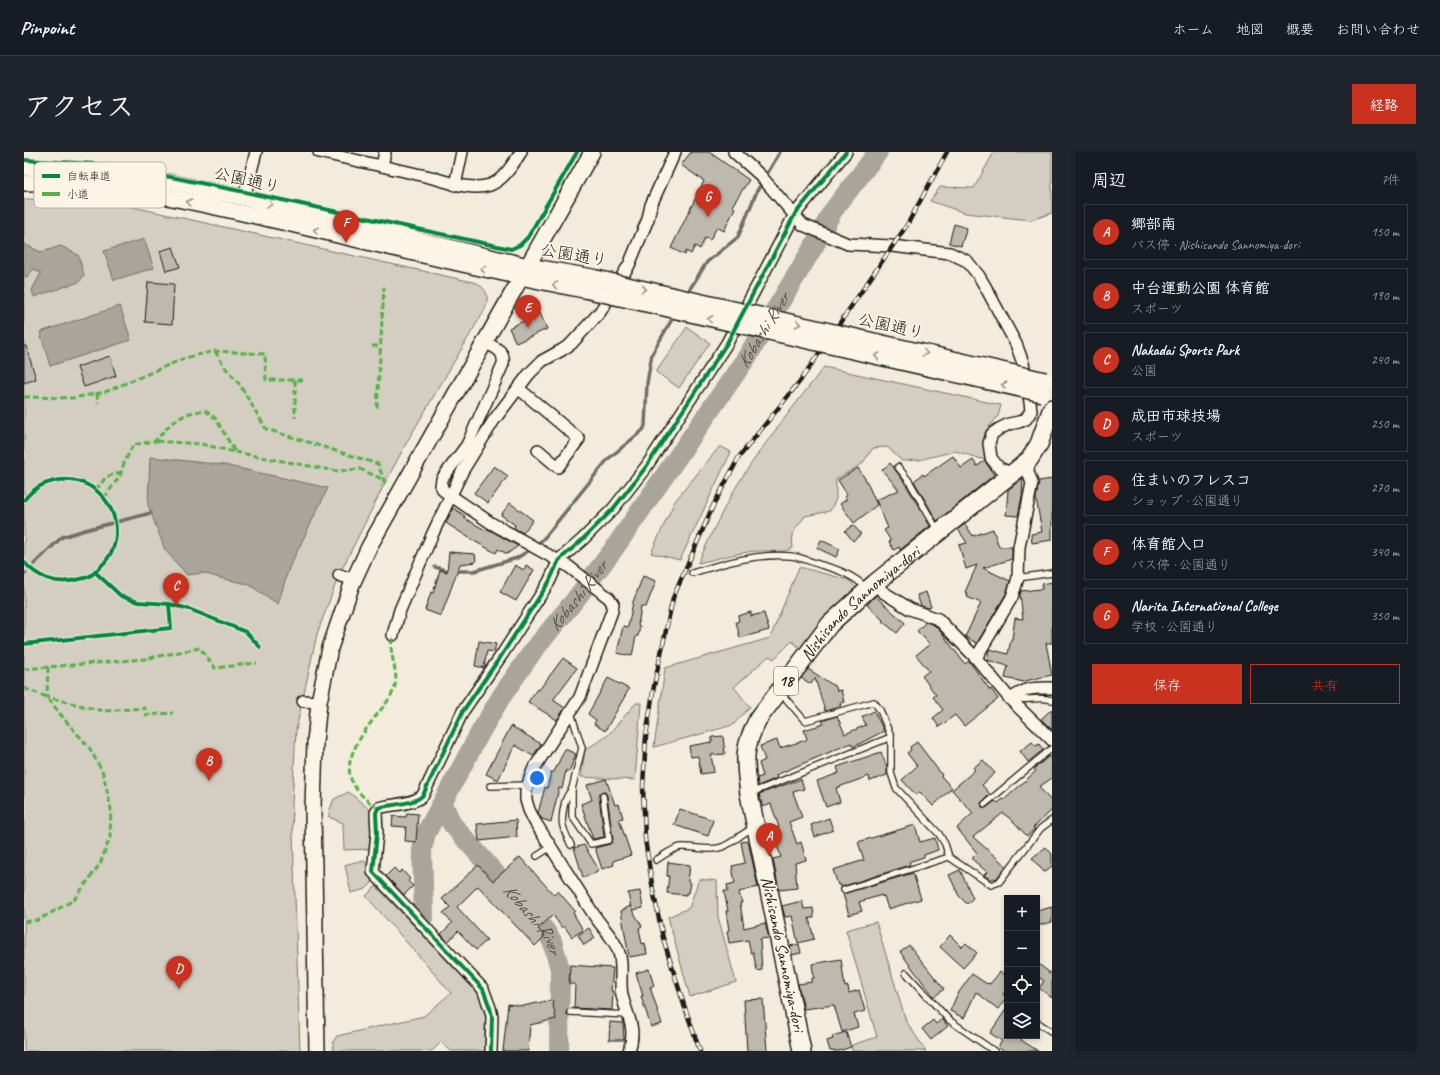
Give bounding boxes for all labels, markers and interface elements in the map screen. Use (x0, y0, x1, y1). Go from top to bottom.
text: Pinpoint (20, 16, 74, 40)
text: ホーム (1173, 21, 1214, 38)
text: 地図 (1236, 21, 1264, 38)
text: 概要 (1286, 21, 1314, 38)
text: お問い合わせ (1336, 21, 1420, 38)
button: 経路 (1352, 84, 1416, 124)
text: アクセス (24, 89, 134, 124)
legend (34, 162, 166, 208)
street label: 公園通り (212, 162, 282, 198)
text: 自転車道 (67, 169, 111, 183)
text: 周辺 (1092, 170, 1126, 191)
text: 7件 (1381, 172, 1400, 188)
pin: G (695, 184, 721, 217)
text: 小道 (67, 187, 89, 201)
one-way arrow (185, 198, 192, 207)
one-way arrow (266, 200, 273, 208)
pin: F (333, 210, 359, 243)
text: 郷部南 (1131, 215, 1176, 234)
text: A (1103, 224, 1109, 240)
text: 150 m (1371, 224, 1399, 240)
one-way arrow (312, 226, 319, 234)
text: バス停 · Nishisando Sannomiya-dori (1131, 237, 1299, 253)
street label: 公園通り (539, 239, 609, 271)
one-way arrow (480, 265, 486, 273)
text: 中台運動公園 体育館 (1131, 279, 1270, 298)
one-way arrow (552, 281, 558, 289)
one-way arrow (641, 284, 647, 292)
water label: Kobashi River (732, 287, 795, 372)
text: B (1103, 288, 1109, 304)
text: 190 m (1371, 288, 1399, 304)
pin: E (515, 295, 541, 328)
text: スポーツ (1131, 301, 1183, 317)
street label: 公園通り (856, 308, 926, 344)
one-way arrow (706, 315, 713, 323)
one-way arrow (795, 319, 801, 327)
text: Nakadai Sports Park (1131, 341, 1239, 360)
one-way arrow (921, 348, 928, 356)
text: C (1103, 352, 1109, 368)
text: 240 m (1371, 352, 1399, 368)
one-way arrow (874, 353, 881, 361)
text: 公園 (1131, 363, 1157, 379)
one-way arrow (1001, 382, 1007, 390)
text: 成田市球技場 (1131, 407, 1221, 426)
text: D (1102, 416, 1110, 432)
text: 250 m (1371, 416, 1399, 432)
text: スポーツ (1131, 429, 1183, 445)
text: 住まいのフレスコ (1131, 471, 1251, 490)
text: E (1103, 480, 1109, 496)
text: 270 m (1371, 480, 1399, 496)
text: ショップ · 公園通り (1131, 493, 1243, 509)
text: 体育館入口 (1131, 535, 1206, 554)
street label: Nishisando Sannomiya-dori (796, 540, 925, 665)
text: F (1103, 544, 1109, 560)
text: 340 m (1371, 544, 1399, 560)
water label: Kobashi River (543, 554, 613, 635)
text: バス停 · 公園通り (1131, 557, 1231, 573)
pin: C (163, 573, 189, 606)
text: Narita International College (1131, 597, 1278, 616)
text: G (1103, 608, 1109, 624)
text: 350 m (1371, 608, 1399, 624)
text: 学校 · 公園通り (1131, 619, 1218, 635)
button: 保存 (1092, 664, 1242, 704)
button: 共有 (1250, 664, 1400, 704)
road number: 18 (774, 667, 798, 695)
pin: B (196, 748, 222, 781)
your location (527, 768, 547, 788)
pin: A (756, 823, 782, 856)
street label: Nishisando Sannomiya-dori (756, 875, 810, 1035)
water label: Kobashi River (499, 880, 567, 959)
map controls (1004, 895, 1040, 1039)
button: + (1004, 895, 1040, 931)
button: − (1004, 931, 1040, 967)
pin: D (166, 956, 192, 989)
button: locate (1004, 967, 1040, 1003)
button: layers (1004, 1003, 1040, 1039)

